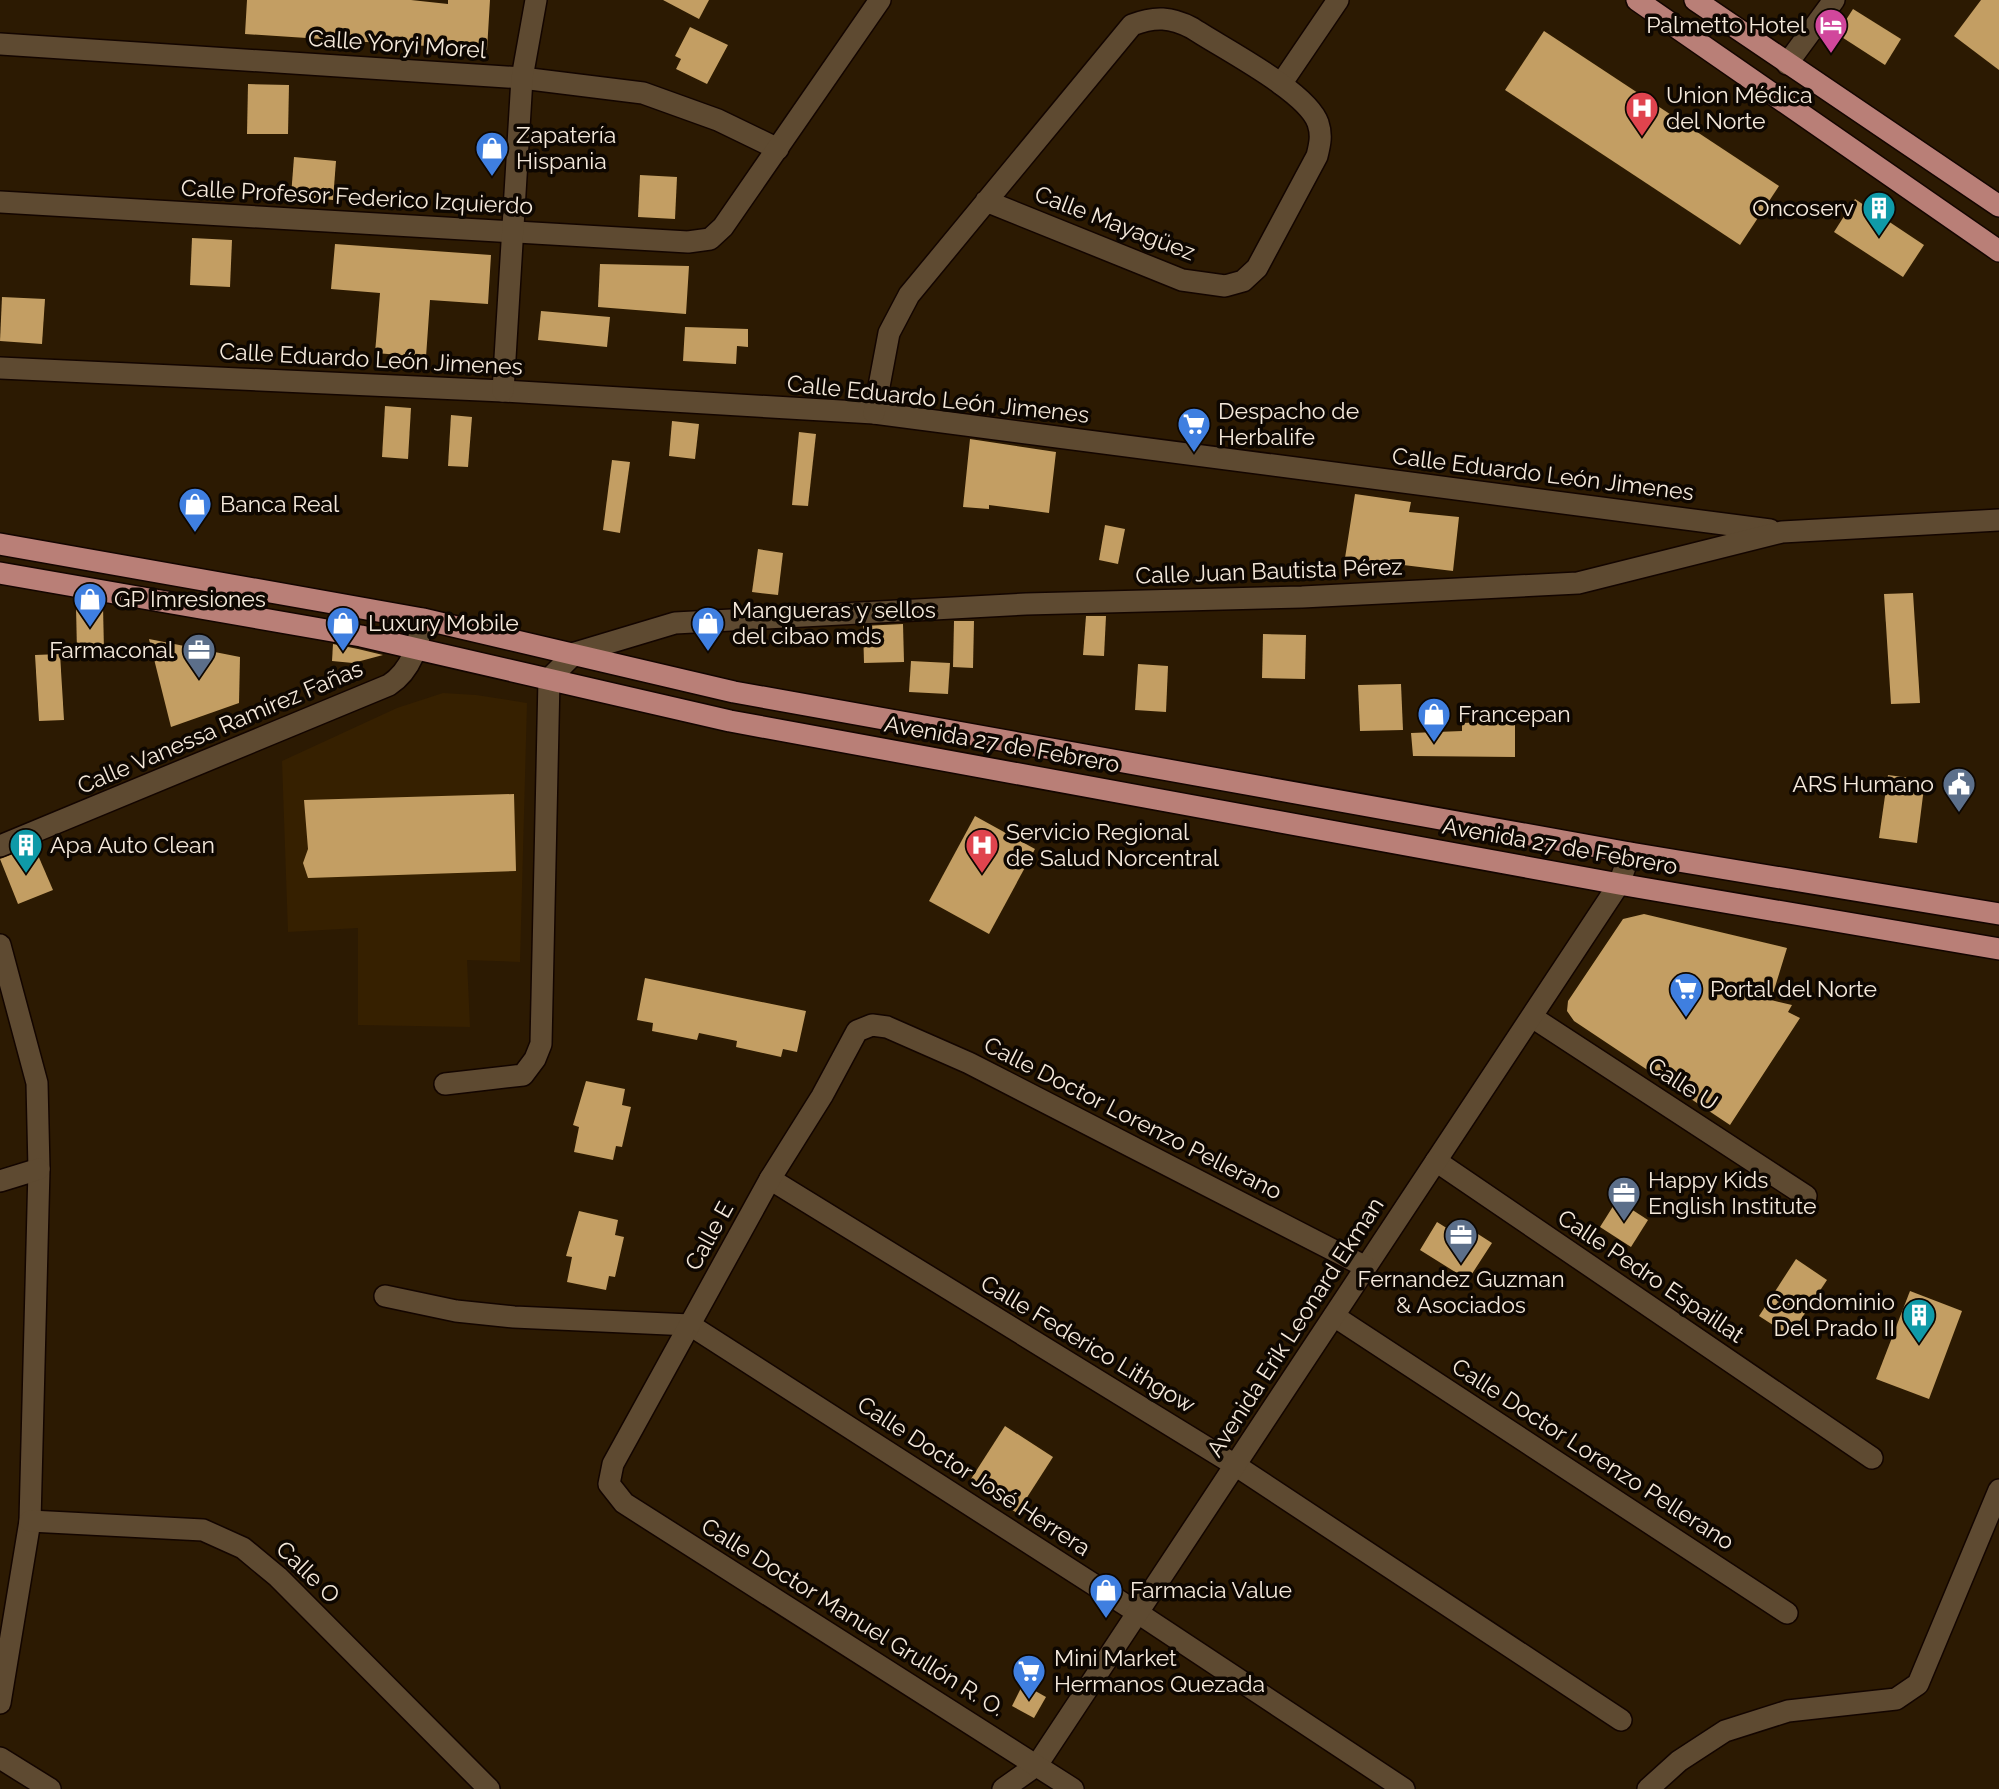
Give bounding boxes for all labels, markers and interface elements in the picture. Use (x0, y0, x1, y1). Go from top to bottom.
hotel icon: Palmetto Hotel (1812, 6, 1850, 55)
place label: Palmetto Hotel (1646, 11, 1807, 38)
street label: Calle Yoryi Morel (307, 24, 488, 63)
place label: Union Médica del Norte (1666, 81, 1813, 134)
hospital icon: Union Médica del Norte (1623, 89, 1661, 138)
place label: Zapatería Hispania (516, 121, 616, 174)
shop icon: Zapatería Hispania (473, 129, 511, 178)
street label: Calle Profesor Federico Izquierdo (180, 174, 534, 219)
street label: Calle Mayagüez (1031, 180, 1199, 266)
building icon: Oncoserv (1860, 189, 1898, 238)
place label: Oncoserv (1752, 194, 1854, 221)
street label: Calle Eduardo León Jimenes (219, 337, 523, 380)
street label: Calle Eduardo León Jimenes (786, 369, 1090, 428)
place label: Despacho de Herbalife (1218, 397, 1359, 450)
supermarket icon: Despacho de Herbalife (1175, 405, 1213, 454)
street label: Calle Eduardo León Jimenes (1391, 442, 1695, 505)
shop icon: Banca Real (176, 485, 214, 534)
place label: Banca Real (220, 490, 340, 517)
street label: Calle Juan Bautista Pérez (1135, 552, 1403, 589)
shop icon: GP Imresiones (71, 580, 109, 629)
place label: GP Imresiones (114, 585, 266, 612)
place label: Mangueras y sellos del cibao mds (732, 596, 936, 649)
shop icon: Luxury Mobile (324, 604, 362, 653)
shop icon: Mangueras y sellos del cibao mds (689, 604, 727, 653)
place label: Luxury Mobile (368, 609, 519, 636)
office icon: Farmaconal (180, 631, 218, 680)
place label: Farmaconal (49, 636, 175, 663)
street label: Calle Vanessa Ramírez Fañas (73, 654, 367, 799)
shop icon: Francepan (1415, 695, 1453, 744)
place label: Francepan (1458, 700, 1571, 727)
street label: Avenida 27 de Febrero (882, 710, 1122, 777)
public building icon: ARS Humano (1940, 765, 1978, 814)
place label: ARS Humano (1792, 770, 1934, 797)
street label: Avenida 27 de Febrero (1440, 812, 1680, 879)
place label: Servicio Regional de Salud Norcentral (1006, 818, 1220, 871)
building icon: Apa Auto Clean (7, 826, 45, 875)
hospital icon: Servicio Regional de Salud Norcentral (963, 826, 1001, 875)
place label: Apa Auto Clean (50, 831, 215, 858)
supermarket icon: Portal del Norte (1667, 970, 1705, 1019)
place label: Portal del Norte (1710, 975, 1877, 1002)
street label: Calle Doctor Lorenzo Pellerano (980, 1030, 1287, 1205)
street label: Calle U (1643, 1051, 1723, 1116)
place label: Happy Kids English Institute (1648, 1166, 1816, 1219)
office icon: Happy Kids English Institute (1605, 1174, 1643, 1223)
street label: Avenida Erik Leonard Ekman (1201, 1192, 1389, 1461)
street label: Calle E (679, 1197, 738, 1275)
street label: Calle Pedro Espaillat (1553, 1203, 1750, 1348)
office icon: Fernandez Guzman & Asociados (1442, 1216, 1480, 1265)
place label: Fernandez Guzman & Asociados (1357, 1265, 1565, 1318)
street label: Calle Federico Lithgow (976, 1269, 1201, 1418)
place label: Condominio Del Prado II (1766, 1288, 1895, 1341)
building icon: Condominio Del Prado II (1900, 1296, 1938, 1345)
street label: Calle Doctor Lorenzo Pellerano (1447, 1352, 1739, 1555)
street label: Calle Doctor José Herrera (853, 1390, 1096, 1561)
street label: Calle Doctor Manuel Grullón R. O. (697, 1512, 1010, 1721)
street label: Calle O (271, 1535, 346, 1608)
shop icon: Farmacia Value (1087, 1571, 1125, 1620)
place label: Farmacia Value (1130, 1576, 1292, 1603)
place label: Mini Market Hermanos Quezada (1054, 1644, 1265, 1697)
supermarket icon: Mini Market Hermanos Quezada (1010, 1652, 1048, 1701)

